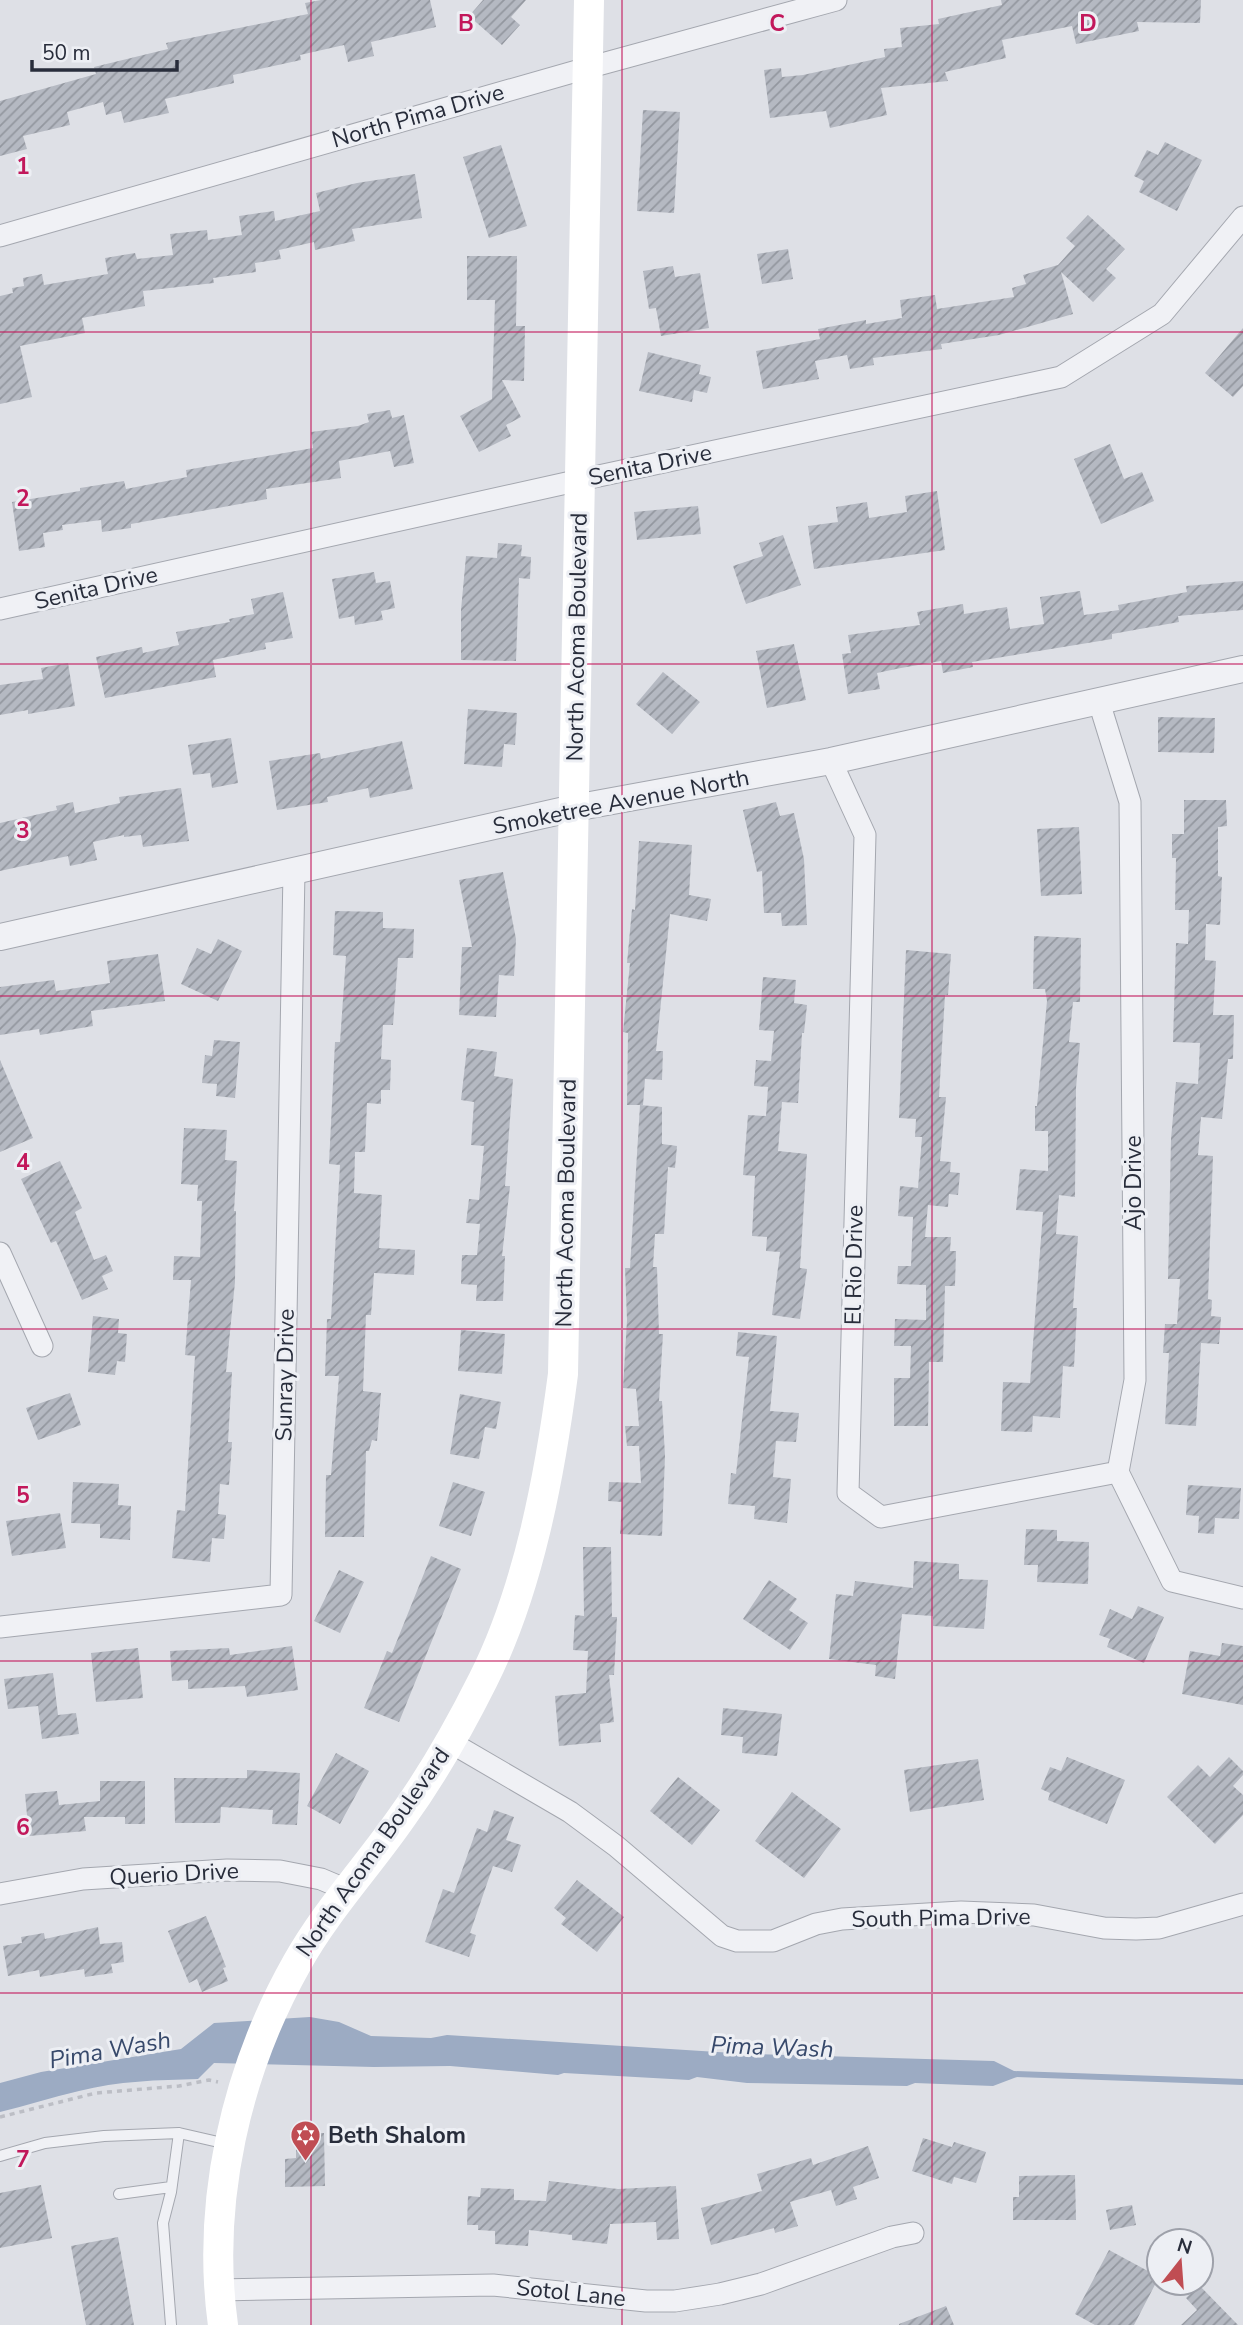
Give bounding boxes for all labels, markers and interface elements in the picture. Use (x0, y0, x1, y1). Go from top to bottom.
text: B (458, 8, 474, 39)
text: C (769, 8, 785, 39)
text: D (1079, 8, 1097, 39)
scale bar (32, 28, 177, 72)
text: 50 m (42, 39, 91, 67)
street label: North Pima Drive (328, 77, 508, 155)
text: 1 (16, 151, 30, 182)
street label: Senita Drive (585, 437, 715, 493)
text: 2 (16, 483, 30, 514)
street label: North Acoma Boulevard (559, 512, 595, 762)
street label: Senita Drive (31, 559, 161, 617)
street label: Smoketree Avenue North (490, 762, 752, 842)
text: 3 (16, 815, 30, 846)
street label: North Acoma Boulevard (548, 1078, 584, 1328)
street label: Ajo Drive (1118, 1135, 1149, 1231)
text: 4 (16, 1147, 30, 1178)
street label: El Rio Drive (837, 1205, 871, 1325)
street label: Sunray Drive (268, 1308, 302, 1442)
text: 5 (16, 1480, 30, 1511)
street label: North Acoma Boulevard (289, 1741, 457, 1963)
text: 6 (16, 1812, 30, 1843)
street label: Querio Drive (108, 1855, 240, 1893)
street label: South Pima Drive (851, 1901, 1031, 1935)
water label: Pima Wash (47, 2024, 173, 2076)
water label: Pima Wash (710, 2029, 834, 2065)
synagogue icon: Beth Shalom (288, 2118, 322, 2162)
place label: Beth Shalom (328, 2120, 466, 2151)
text: 7 (16, 2144, 30, 2175)
north arrow (1145, 2227, 1215, 2297)
text: N (1174, 2232, 1195, 2261)
street label: Sotol Lane (515, 2272, 627, 2314)

